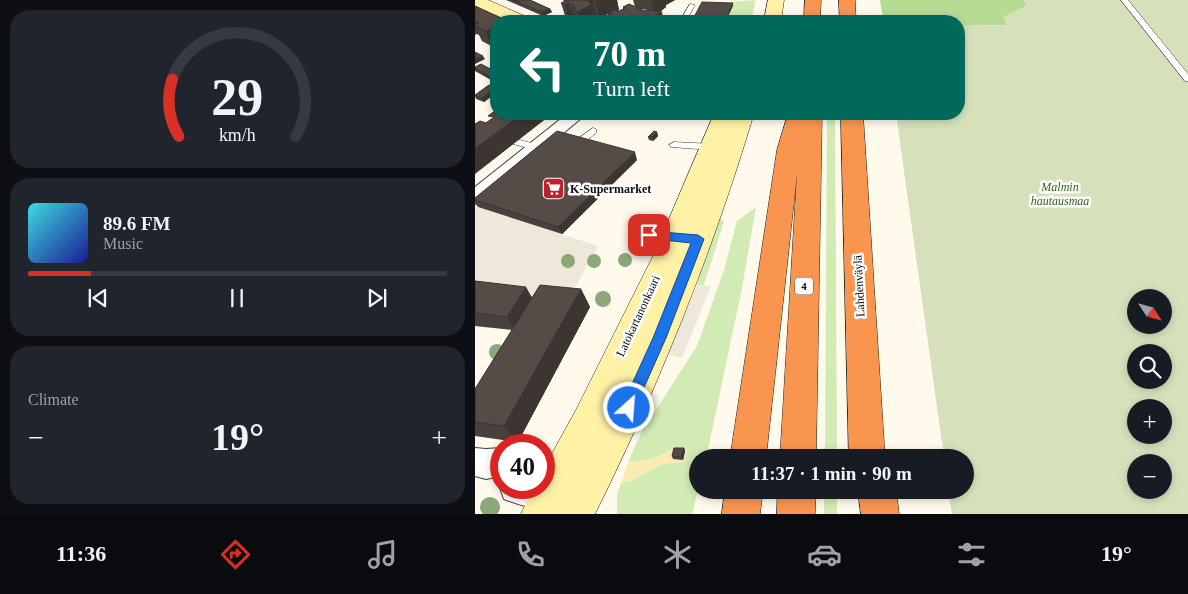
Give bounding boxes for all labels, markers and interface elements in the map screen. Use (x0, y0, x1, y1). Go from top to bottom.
icon: left (510, 35, 575, 100)
text: 70 m (593, 35, 666, 74)
text: 29 (212, 69, 264, 126)
text: Turn left (593, 76, 670, 101)
text: km/h (219, 125, 256, 145)
supermarket icon: K-Supermarket (542, 177, 566, 201)
park label: Malmin hautausmaa (1031, 180, 1089, 208)
place label: K-Supermarket (570, 182, 651, 196)
text: 89.6 FM (103, 213, 171, 234)
pin (628, 214, 670, 256)
icon: arrive (635, 221, 663, 249)
text: Music (103, 235, 143, 252)
street label: Lahdenväylä (850, 254, 868, 317)
street label: Latokartanonkaari (613, 273, 663, 359)
road number: 4 (795, 278, 813, 294)
icon: previous (84, 284, 112, 312)
icon: pause (223, 284, 251, 312)
icon: next (363, 284, 391, 312)
north arrow (1127, 289, 1173, 334)
map controls (1127, 289, 1172, 499)
button: search (1127, 344, 1172, 389)
position arrow (602, 381, 654, 433)
text: Climate (28, 391, 79, 408)
button: + (1127, 399, 1172, 444)
text: 19° (211, 416, 264, 458)
text: − (28, 422, 44, 453)
text: + (431, 422, 447, 453)
speed limit sign: 40 (490, 434, 555, 499)
button: − (1127, 454, 1172, 499)
text: 11:37 · 1 min · 90 m (751, 463, 912, 484)
icon: directions (218, 537, 253, 572)
icon: music (365, 537, 400, 572)
icon: phone (513, 537, 548, 572)
icon: climate (660, 537, 695, 572)
icon: car (807, 537, 842, 572)
icon: filters (954, 537, 989, 572)
text: 11:36 (56, 541, 106, 566)
text: 19° (1101, 541, 1132, 566)

